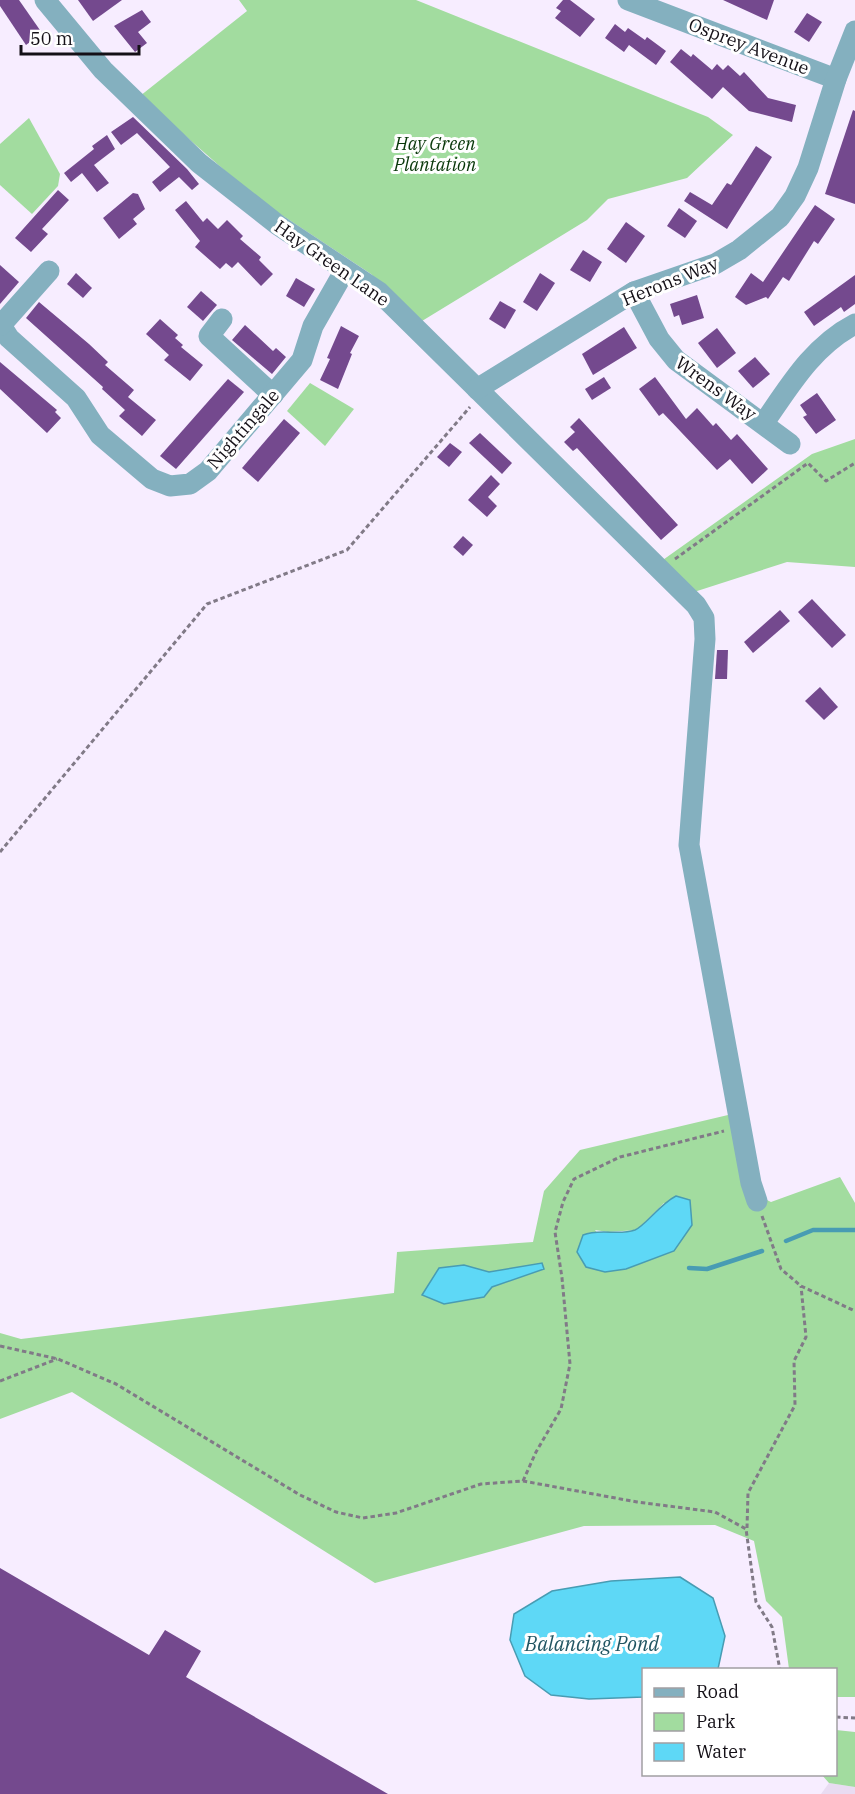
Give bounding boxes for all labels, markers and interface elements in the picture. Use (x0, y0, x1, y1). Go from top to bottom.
street label: Osprey Avenue (685, 12, 813, 80)
scale bar (21, 18, 140, 56)
text: 50 m (30, 27, 73, 50)
park label: Hay Green Plantation (393, 132, 477, 176)
street label: Hay Green Lane (270, 215, 394, 311)
street label: Herons Way (618, 251, 722, 311)
street label: Wrens Way (671, 351, 761, 425)
street label: Nightingale (202, 384, 284, 474)
water label: Balancing Pond (524, 1630, 660, 1657)
legend (642, 1668, 837, 1776)
text: Road (696, 1680, 739, 1703)
text: Park (696, 1710, 736, 1733)
text: Water (696, 1740, 746, 1763)

